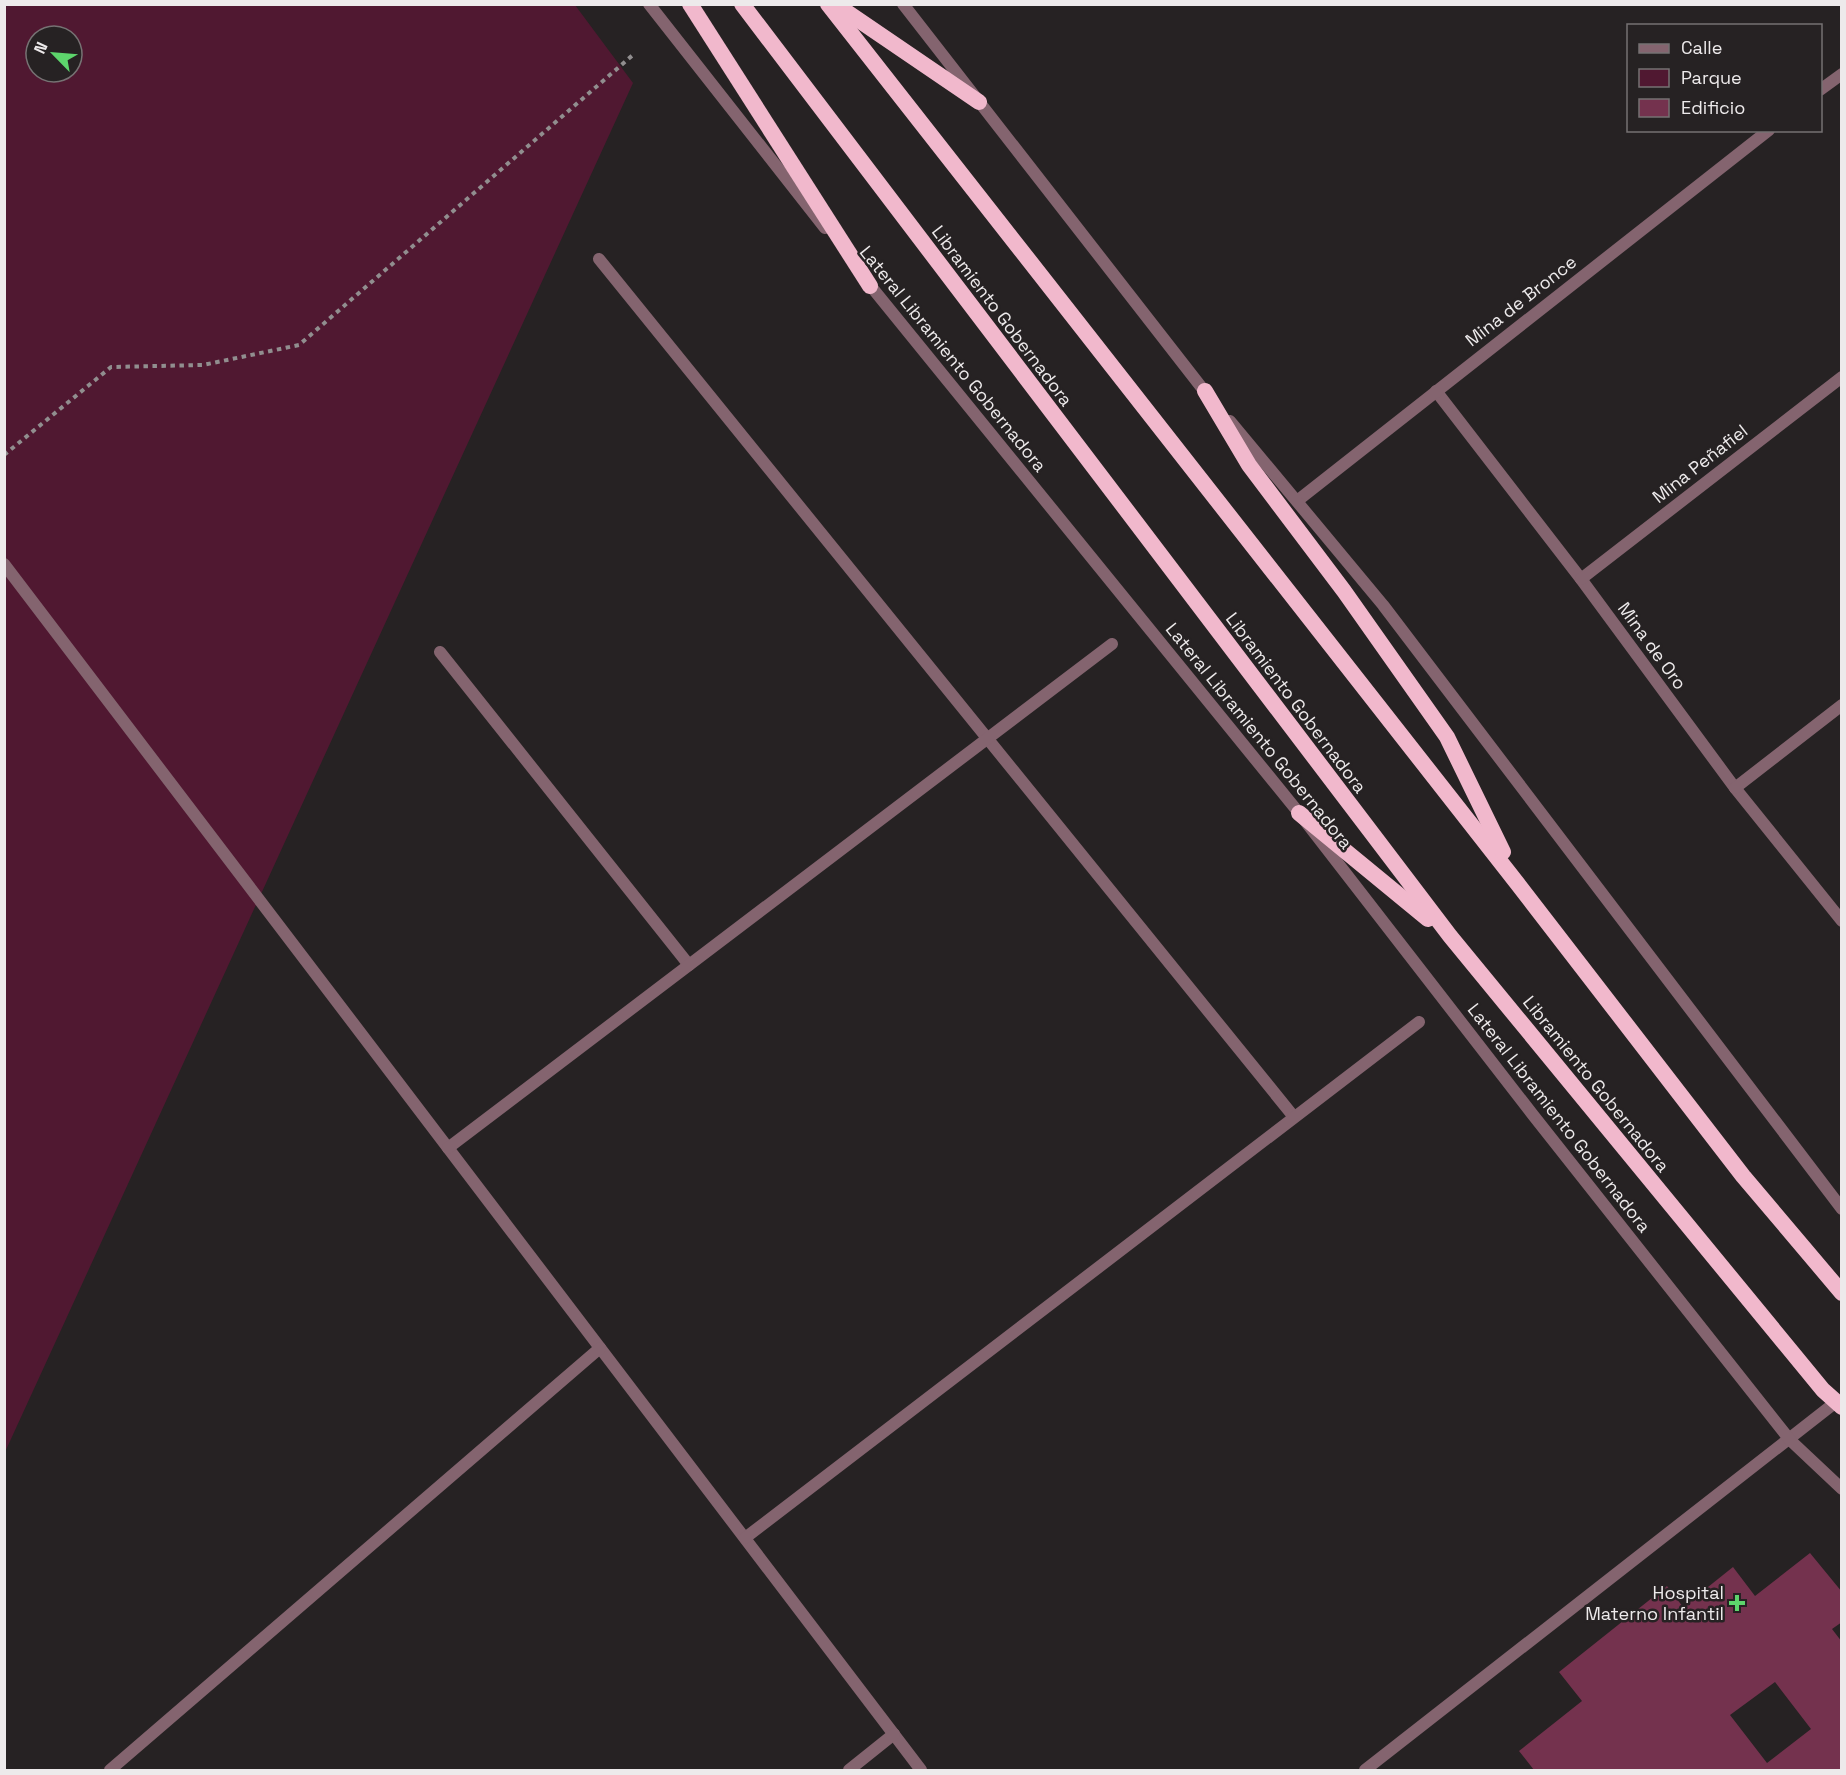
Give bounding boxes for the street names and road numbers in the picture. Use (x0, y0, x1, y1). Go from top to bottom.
street label: Libramiento Gobernadora (927, 221, 1078, 411)
street label: Lateral Libramiento Gobernadora (855, 241, 1052, 476)
street label: Mina de Bronce (1460, 250, 1581, 351)
street label: Mina Peñafiel (1647, 419, 1752, 508)
street label: Mina de Oro (1613, 597, 1692, 694)
street label: Libramiento Gobernadora (1221, 608, 1372, 798)
street label: Lateral Libramiento Gobernadora (1161, 618, 1358, 853)
street label: Libramiento Gobernadora (1518, 991, 1675, 1177)
street label: Lateral Libramiento Gobernadora (1463, 999, 1656, 1237)

